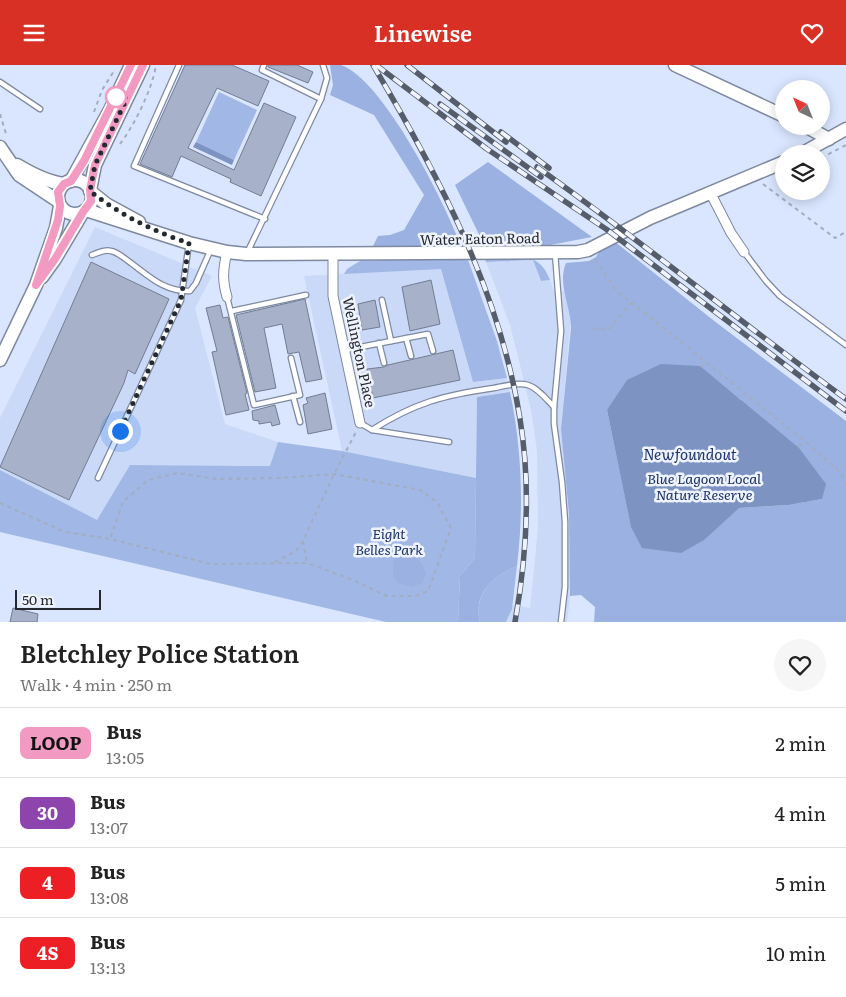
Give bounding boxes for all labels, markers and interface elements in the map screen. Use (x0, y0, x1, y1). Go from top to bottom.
text: Linewise (374, 16, 472, 49)
icon: menu (20, 19, 48, 47)
icon: heart (798, 19, 826, 47)
north arrow (775, 80, 830, 135)
map controls (775, 80, 830, 200)
unlabelled marker (105, 86, 127, 108)
button: layers (775, 145, 830, 200)
street label: Water Eaton Road (420, 227, 541, 249)
street label: Wellington Place (339, 295, 381, 409)
your location (108, 419, 133, 444)
water label: Newfoundout (643, 442, 737, 465)
park label: Blue Lagoon Local Nature Reserve (647, 468, 761, 504)
park label: Eight Belles Park (355, 523, 423, 559)
scale bar (15, 587, 101, 610)
text: 50 m (22, 589, 54, 609)
text: Bletchley Police Station (20, 635, 299, 670)
button: heart (774, 639, 826, 691)
text: Walk · 4 min · 250 m (20, 672, 172, 696)
text: Bus (106, 717, 142, 745)
text: LOOP (30, 729, 81, 756)
text: 2 min (775, 729, 826, 757)
text: 13:05 (106, 745, 144, 769)
text: Bus (90, 787, 125, 815)
text: 30 (37, 799, 58, 826)
text: 4 min (774, 799, 826, 827)
text: 13:07 (90, 815, 128, 839)
text: Bus (90, 857, 125, 885)
text: 4 (42, 869, 53, 896)
text: 5 min (775, 869, 826, 897)
text: 13:08 (90, 885, 129, 909)
text: Bus (90, 927, 125, 955)
text: 4S (37, 939, 58, 966)
text: 10 min (766, 939, 826, 967)
text: 13:13 (90, 955, 126, 979)

